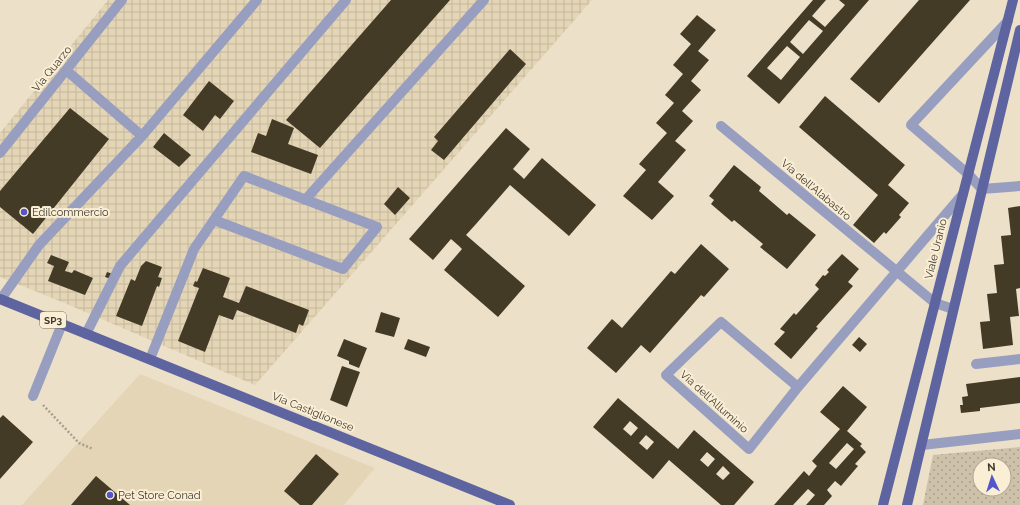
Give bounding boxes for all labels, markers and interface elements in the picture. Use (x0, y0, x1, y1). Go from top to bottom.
street label: Via Quarzo (30, 43, 75, 95)
street label: Via dell'Alabastro (778, 157, 854, 223)
place label: Edilcommercio (32, 206, 109, 219)
marker: Edilcommercio (19, 207, 29, 217)
street label: Viale Uranio (922, 217, 950, 280)
road number: SP3 (40, 312, 66, 328)
street label: Via dell'Alluminio (677, 368, 751, 436)
street label: Via Castiglionese (270, 390, 356, 435)
north arrow (972, 457, 1012, 497)
text: N (987, 461, 996, 474)
place label: Pet Store Conad (118, 489, 201, 502)
marker: Pet Store Conad (105, 490, 115, 500)

